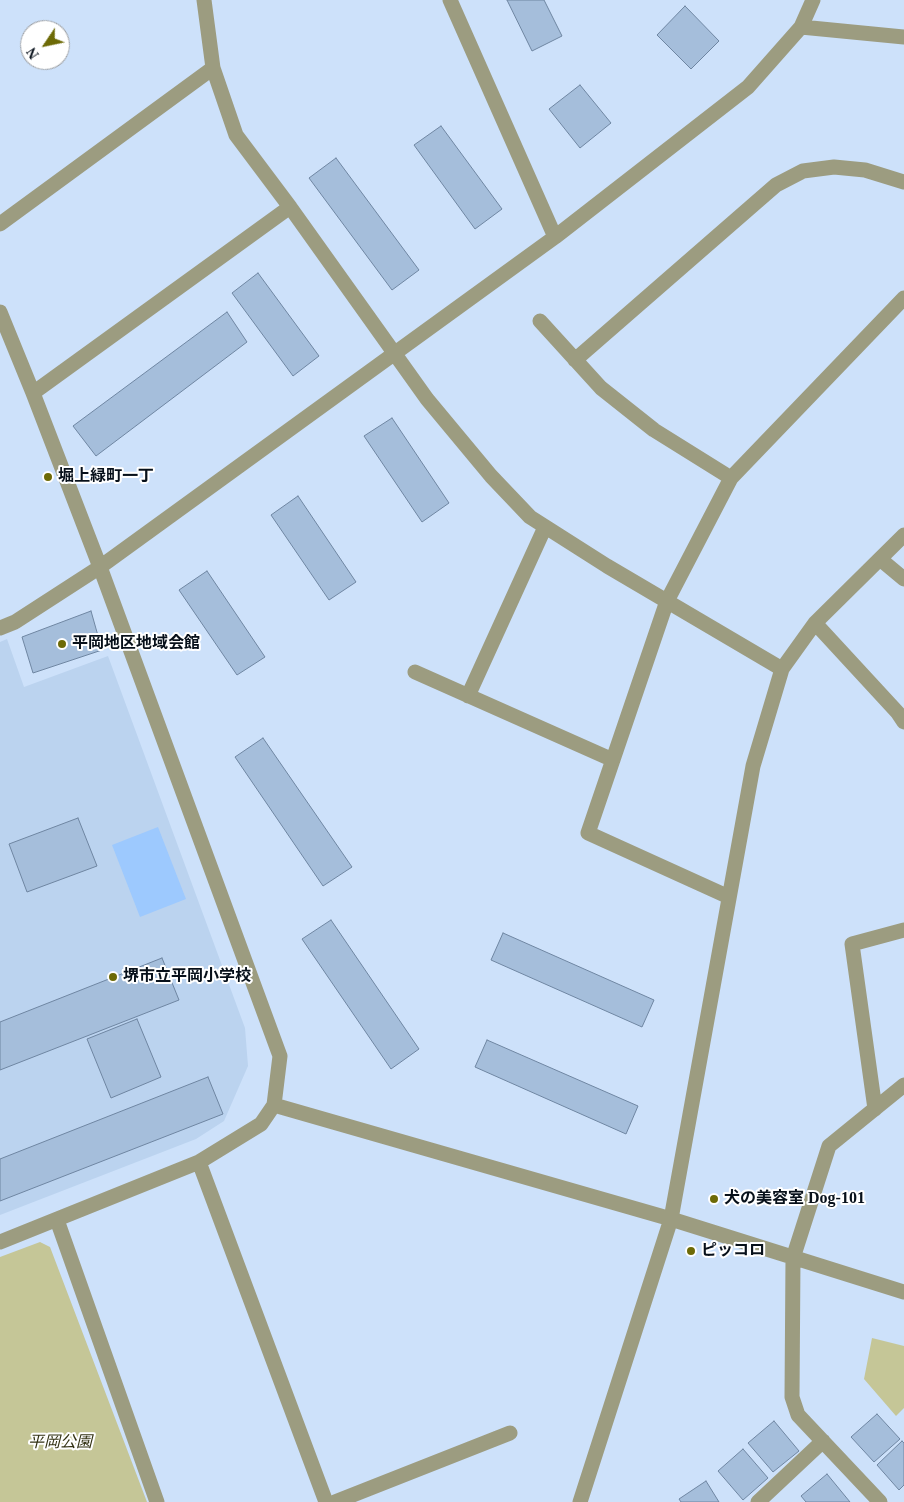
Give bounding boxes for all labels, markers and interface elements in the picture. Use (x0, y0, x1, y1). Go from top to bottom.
north arrow (20, 20, 70, 70)
text: N (24, 45, 42, 61)
place label: 堀上緑町一丁 (58, 467, 154, 487)
marker: 堀上緑町一丁 (42, 471, 54, 483)
place label: 平岡地区地域会館 (72, 634, 200, 654)
marker: 平岡地区地域会館 (56, 638, 68, 650)
place label: 堺市立平岡小学校 (123, 967, 251, 987)
marker: 堺市立平岡小学校 (107, 971, 119, 983)
place label: 犬の美容室 Dog-101 (724, 1189, 865, 1209)
marker: 犬の美容室 Dog-101 (708, 1193, 720, 1205)
place label: ピッコロ (701, 1241, 765, 1261)
marker: ピッコロ (685, 1245, 697, 1257)
park label: 平岡公園 (28, 1433, 92, 1453)

